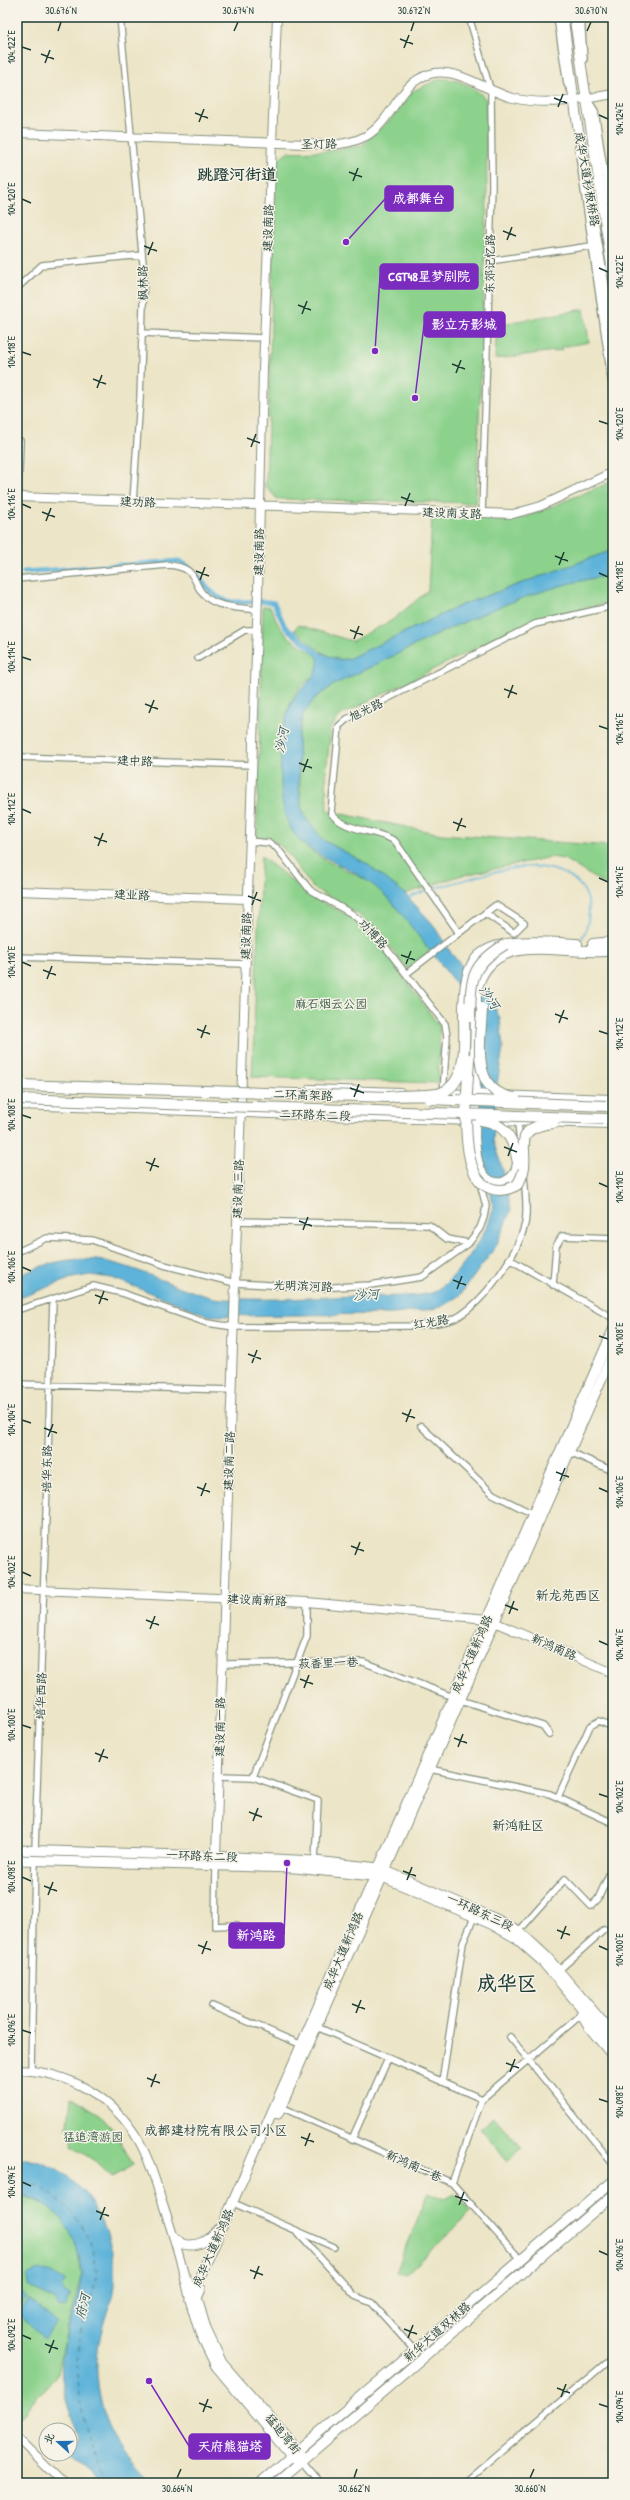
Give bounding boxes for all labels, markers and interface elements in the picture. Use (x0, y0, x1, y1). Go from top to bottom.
text: 30.676°N (45, 4, 77, 17)
text: 30.674°N (222, 4, 254, 17)
text: 30.672°N (398, 4, 430, 17)
text: 30.670°N (575, 4, 607, 17)
text: 104.122°E (5, 30, 18, 64)
text: 104.124°E (613, 102, 626, 135)
street label: 成华大道杉板桥路 (571, 130, 604, 228)
street label: 圣灯路 (301, 135, 337, 152)
district label: 跳蹬河街道 (197, 163, 277, 185)
text: 104.120°E (5, 182, 18, 216)
callout: 成都舞台 (385, 186, 453, 211)
text: 成都舞台 (393, 189, 445, 207)
street label: 建设南路 (258, 204, 277, 252)
street label: 东郊记忆路 (480, 234, 499, 294)
text: 104.122°E (613, 255, 626, 289)
callout: CGT48星梦剧院 (380, 264, 478, 289)
street label: 枫林路 (134, 265, 151, 301)
text: CGT48星梦剧院 (388, 267, 470, 285)
callout: 影立方影城 (424, 312, 505, 337)
text: 影立方影城 (431, 315, 497, 333)
text: 104.118°E (5, 335, 18, 368)
text: 104.120°E (613, 407, 626, 441)
text: 104.116°E (5, 487, 18, 520)
street label: 建功路 (120, 492, 156, 511)
street label: 建设南支路 (422, 503, 482, 522)
street label: 建设南路 (250, 528, 267, 576)
text: 104.118°E (613, 560, 626, 593)
text: 104.114°E (5, 641, 18, 673)
street label: 旭光路 (346, 694, 386, 725)
text: 104.116°E (613, 712, 626, 745)
water label: 沙河 (270, 724, 293, 754)
street label: 建中路 (117, 751, 153, 770)
text: 104.112°E (5, 792, 18, 825)
text: 104.114°E (613, 866, 626, 898)
street label: 建业路 (114, 885, 150, 904)
street label: 建设南路 (236, 912, 255, 960)
street label: 功博路 (355, 915, 392, 953)
text: 104.110°E (5, 945, 18, 978)
water label: 沙河 (475, 981, 506, 1014)
park label: 麻石烟云公园 (295, 995, 367, 1012)
text: 104.112°E (613, 1017, 626, 1050)
street label: 二环高架路 (273, 1085, 333, 1104)
text: 104.108°E (5, 1098, 18, 1132)
street label: 二环路东二段 (279, 1105, 351, 1124)
street label: 建设南三路 (228, 1159, 247, 1219)
text: 104.110°E (613, 1170, 626, 1203)
text: 104.106°E (5, 1250, 18, 1283)
street label: 光明滨河路 (273, 1276, 333, 1295)
water label: 沙河 (353, 1284, 381, 1304)
street label: 红光路 (412, 1310, 450, 1333)
text: 104.108°E (613, 1322, 626, 1356)
text: 104.104°E (5, 1403, 18, 1436)
street label: 建设南二路 (219, 1431, 238, 1491)
street label: 培华东路 (38, 1445, 55, 1493)
text: 104.106°E (613, 1475, 626, 1508)
text: 104.102°E (5, 1555, 18, 1589)
district label: 新龙苑西区 (535, 1586, 601, 1604)
street label: 建设南新路 (227, 1589, 287, 1610)
street label: 成华大道新鸿路 (447, 1612, 496, 1696)
text: 104.104°E (613, 1628, 626, 1661)
street label: 新鸿南路 (529, 1629, 580, 1664)
street label: 菽香里一巷 (298, 1653, 358, 1672)
street label: 培华西路 (31, 1672, 50, 1720)
street label: 建设南一路 (210, 1697, 229, 1757)
text: 104.100°E (5, 1708, 18, 1742)
text: 104.102°E (613, 1780, 626, 1814)
district label: 新鸿社区 (492, 1816, 544, 1834)
street label: 一环路东二段 (166, 1846, 238, 1865)
text: 104.098°E (5, 1860, 18, 1894)
street label: 一环路东三段 (444, 1889, 516, 1934)
street label: 成华大道新鸿路 (318, 1909, 367, 1993)
callout: 新鸿路 (229, 1923, 284, 1948)
text: 新鸿路 (236, 1926, 276, 1944)
text: 104.100°E (613, 1933, 626, 1967)
district label: 成华区 (477, 1969, 537, 1996)
text: 104.096°E (5, 2013, 18, 2046)
text: 104.098°E (613, 2085, 626, 2119)
district label: 成都建材院有限公司小区 (144, 2121, 288, 2139)
park label: 猛追湾游园 (63, 2128, 123, 2145)
street label: 新鸿南一巷 (383, 2146, 445, 2186)
text: 104.094°E (5, 2165, 18, 2198)
street label: 成华大道新鸿路 (188, 2206, 237, 2290)
text: 104.096°E (613, 2238, 626, 2271)
water label: 府河 (70, 2289, 94, 2321)
street label: 新华大道双林路 (399, 2298, 474, 2366)
text: 104.092°E (5, 2318, 18, 2352)
text: 104.094°E (613, 2390, 626, 2423)
street label: 猛追湾街 (262, 2410, 305, 2458)
north arrow (38, 2422, 78, 2462)
text: 北 (40, 2431, 57, 2446)
callout: 天府熊猫塔 (189, 2434, 270, 2459)
text: 天府熊猫塔 (197, 2437, 263, 2455)
text: 30.664°N (162, 2482, 192, 2495)
text: 30.662°N (338, 2482, 370, 2495)
text: 30.660°N (514, 2482, 546, 2495)

